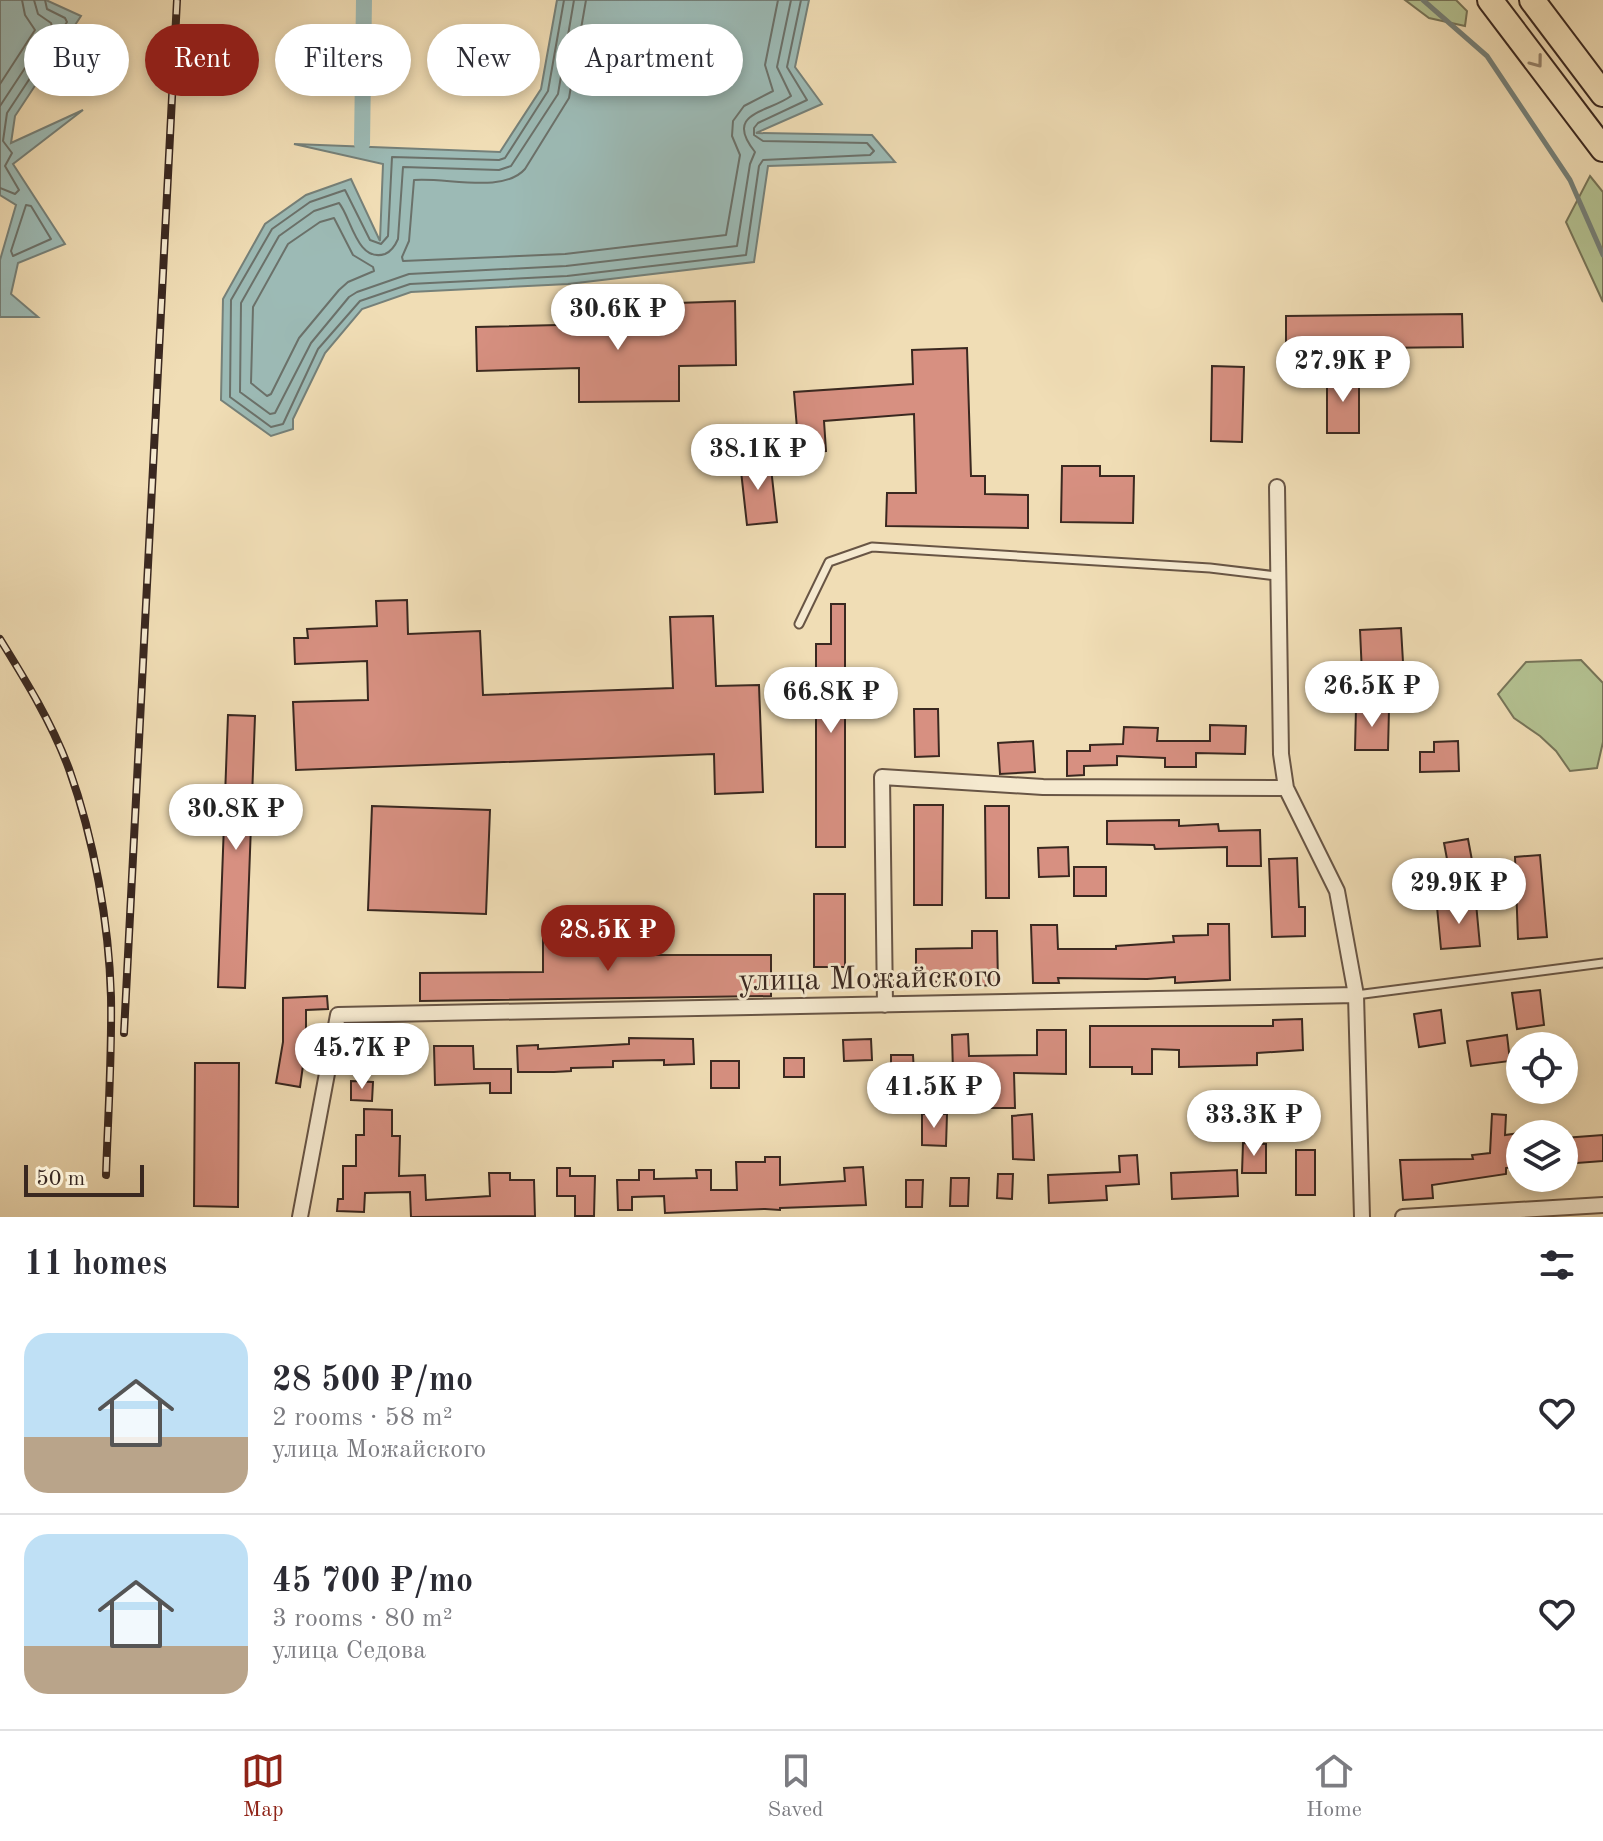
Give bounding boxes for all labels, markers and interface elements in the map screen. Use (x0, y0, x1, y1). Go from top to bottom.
chip: Buy (24, 24, 129, 96)
chip: Rent (145, 24, 259, 96)
chip: Filters (275, 24, 411, 96)
chip: New (427, 24, 540, 96)
chip: Apartment (556, 24, 743, 96)
one-way arrow (1528, 53, 1542, 68)
pin: 30.6K ₽ (544, 284, 692, 352)
text: 30.6K ₽ (569, 297, 667, 323)
pin: 27.9K ₽ (1269, 336, 1417, 404)
text: 27.9K ₽ (1294, 349, 1392, 375)
pin: 38.1K ₽ (684, 424, 832, 492)
text: 38.1K ₽ (709, 437, 807, 463)
pin: 26.5K ₽ (1298, 661, 1446, 729)
pin: 66.8K ₽ (757, 667, 905, 735)
text: 26.5K ₽ (1323, 674, 1421, 700)
text: 66.8K ₽ (782, 680, 880, 706)
pin: 30.8K ₽ (162, 784, 310, 852)
text: 30.8K ₽ (187, 797, 285, 823)
pin: 29.9K ₽ (1385, 858, 1533, 926)
text: 29.9K ₽ (1410, 871, 1508, 897)
pin: 28.5K ₽ (534, 905, 682, 973)
text: 28.5K ₽ (559, 918, 657, 944)
street label: улица Можайского (738, 962, 1002, 998)
pin: 45.7K ₽ (288, 1023, 436, 1091)
map controls (1506, 1032, 1578, 1192)
button: locate (1506, 1032, 1578, 1104)
text: 45.7K ₽ (313, 1036, 411, 1062)
pin: 41.5K ₽ (860, 1062, 1008, 1130)
text: 41.5K ₽ (885, 1075, 983, 1101)
pin: 33.3K ₽ (1180, 1090, 1328, 1158)
text: 33.3K ₽ (1205, 1103, 1303, 1129)
button: layers (1506, 1120, 1578, 1192)
scale bar (24, 1161, 144, 1197)
text: 50 m (36, 1168, 85, 1190)
icon: filters (1535, 1243, 1579, 1287)
text: 11 homes (24, 1248, 167, 1282)
text: 28 500 ₽/mo (272, 1364, 473, 1398)
icon: home (88, 1365, 184, 1461)
icon: heart (1535, 1391, 1579, 1435)
text: 2 rooms · 58 m² (272, 1405, 453, 1431)
text: улица Можайского (272, 1437, 486, 1463)
text: 45 700 ₽/mo (272, 1565, 473, 1599)
icon: home (88, 1566, 184, 1662)
icon: heart (1535, 1592, 1579, 1636)
text: 3 rooms · 80 m² (272, 1606, 453, 1632)
text: улица Седова (272, 1638, 426, 1664)
tab: Map (241, 1749, 285, 1824)
tab: Saved (768, 1749, 824, 1824)
tab: Home (1306, 1749, 1362, 1824)

